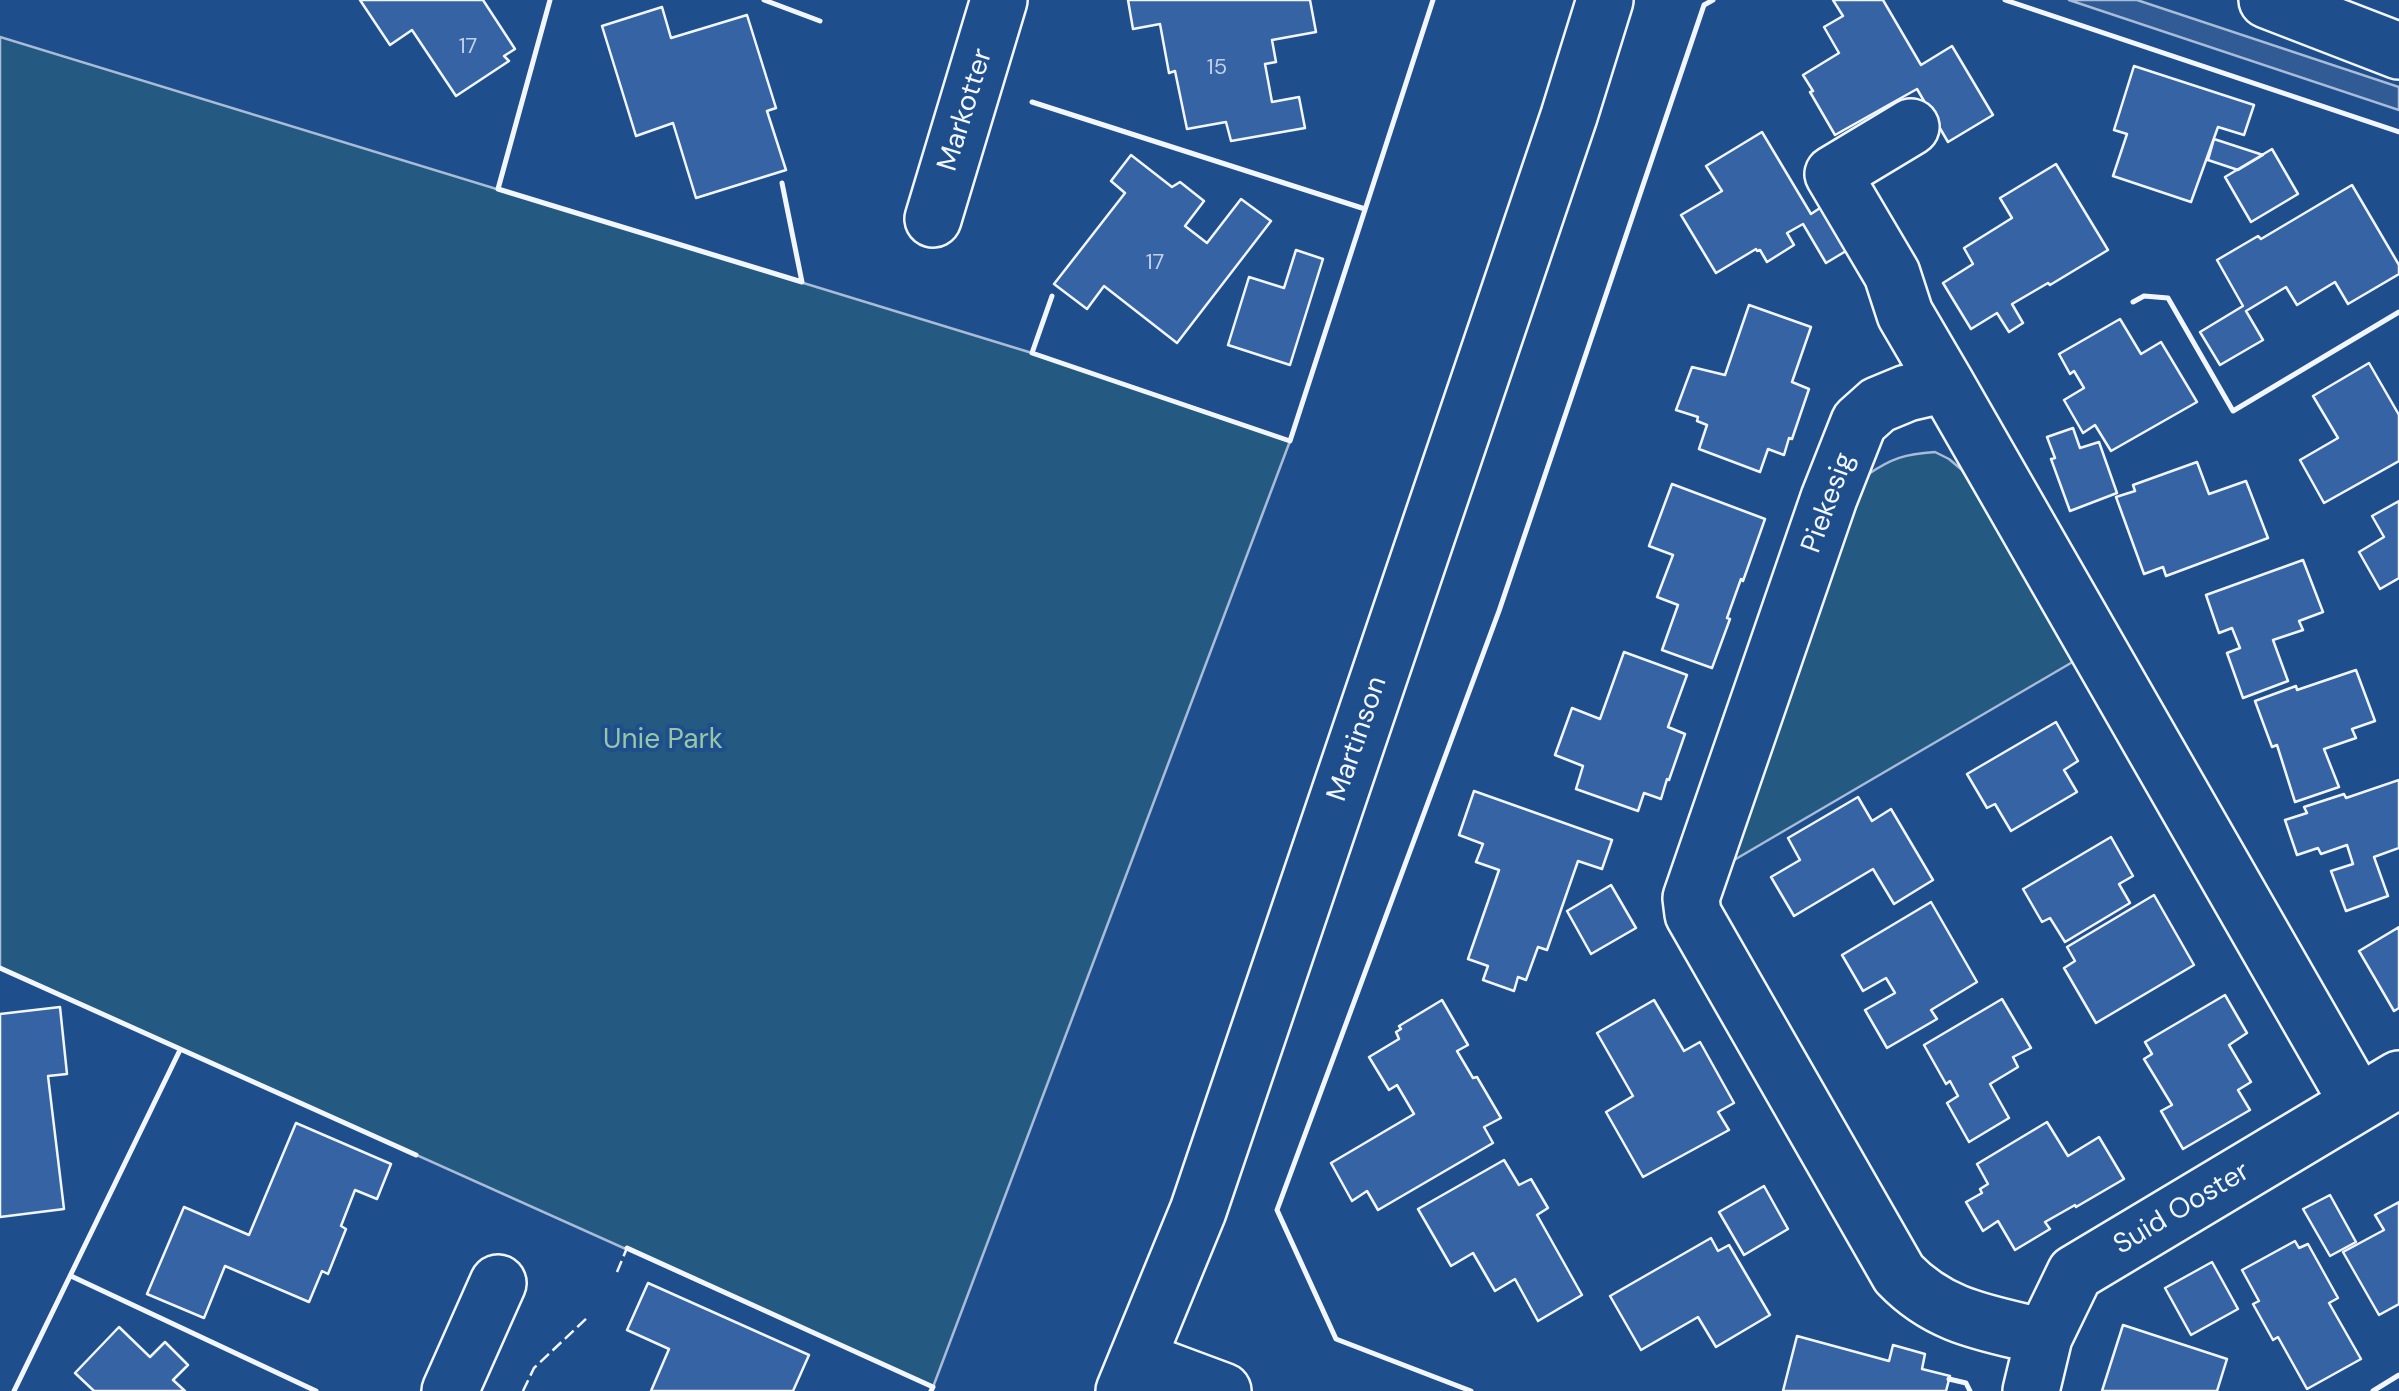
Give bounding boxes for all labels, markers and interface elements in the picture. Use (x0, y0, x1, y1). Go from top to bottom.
house number: 17 (459, 34, 477, 60)
street label: Markotter (931, 45, 1001, 175)
house number: 15 (1207, 55, 1227, 81)
house number: 17 (1146, 250, 1164, 276)
street label: Piekesig (1795, 448, 1863, 558)
street label: Martinson (1321, 672, 1395, 806)
park label: Unie Park (603, 724, 723, 758)
street label: Suid Ooster (2108, 1155, 2256, 1263)

